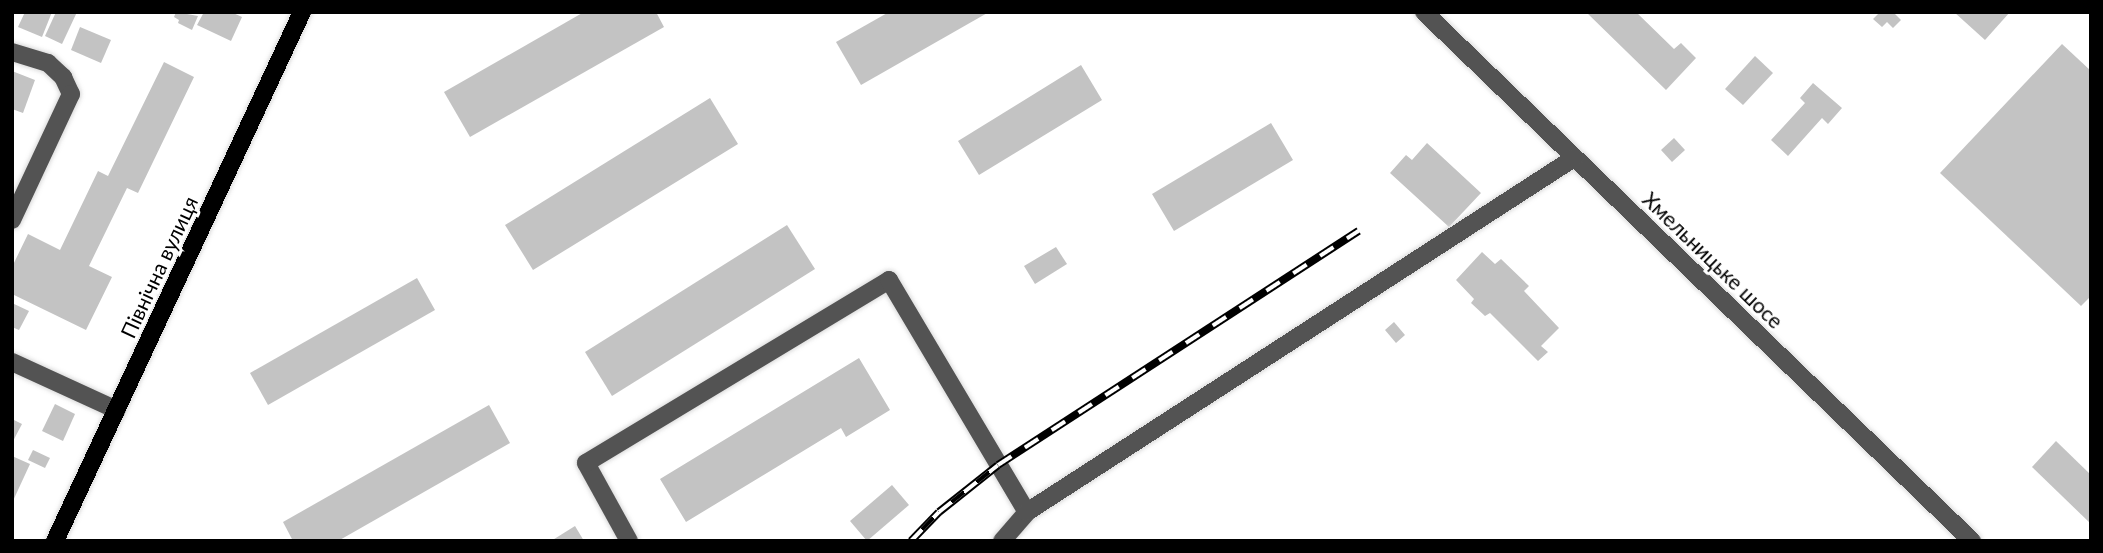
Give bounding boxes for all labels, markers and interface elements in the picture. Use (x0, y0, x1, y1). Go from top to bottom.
street label: Хмельницьке шосе (1638, 187, 1788, 333)
street label: Північна вулиця (115, 192, 203, 342)

